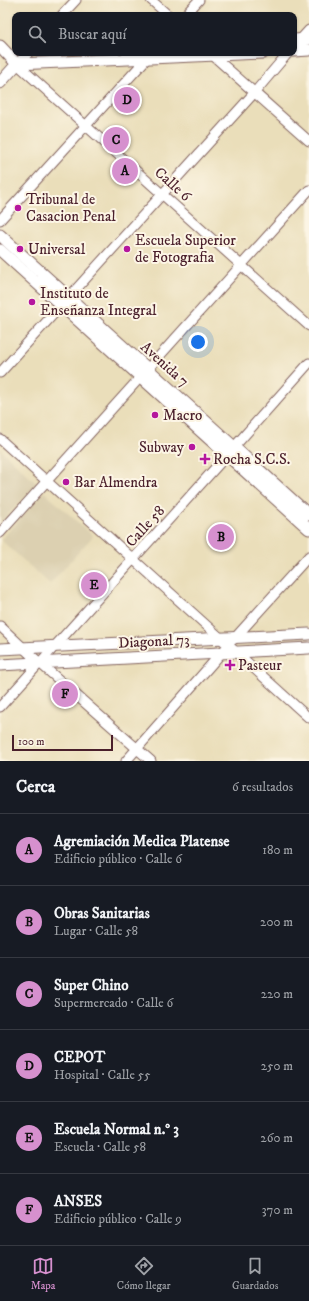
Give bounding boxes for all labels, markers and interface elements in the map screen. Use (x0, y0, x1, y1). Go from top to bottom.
search box (12, 12, 297, 56)
icon: search (26, 23, 48, 45)
text: Buscar aquí (58, 25, 126, 44)
pin: D (114, 85, 140, 115)
pin: C (103, 125, 129, 155)
pin: A (112, 156, 138, 186)
street label: Calle 6 (150, 163, 196, 206)
place label: Tribunal de Casacion Penal (26, 190, 116, 226)
marker: Tribunal de Casacion Penal (13, 203, 23, 213)
place label: Escuela Superior de Fotografia (135, 231, 236, 267)
place label: Universal (28, 240, 86, 259)
marker: Universal (15, 244, 25, 254)
marker: Escuela Superior de Fotografia (122, 244, 132, 254)
place label: Instituto de Enseñanza Integral (40, 284, 157, 320)
marker: Instituto de Enseñanza Integral (27, 297, 37, 307)
your location (188, 332, 208, 352)
street label: Avenida 7 (136, 338, 193, 391)
place label: Macro (163, 406, 202, 425)
marker: Macro (150, 410, 160, 420)
place label: Subway (139, 438, 185, 457)
marker: Subway (187, 442, 197, 452)
place label: Rocha S.C.S. (213, 450, 290, 469)
marker: Rocha S.C.S. (200, 454, 210, 464)
place label: Bar Almendra (74, 473, 158, 492)
marker: Bar Almendra (61, 477, 71, 487)
street label: Calle 58 (122, 502, 169, 551)
pin: B (208, 522, 234, 552)
pin: E (81, 570, 107, 600)
street label: Diagonal 73 (118, 630, 190, 653)
place label: Pasteur (238, 656, 282, 675)
marker: Pasteur (225, 660, 235, 670)
pin: F (52, 679, 78, 709)
scale bar (12, 733, 113, 752)
text: 100 m (18, 735, 44, 749)
text: Cerca (16, 776, 55, 798)
text: 6 resultados (232, 779, 293, 795)
text: Agremiación Medica Platense (54, 832, 230, 851)
text: A (25, 842, 33, 858)
text: 180 m (262, 842, 293, 858)
text: Edificio público · Calle 6 (54, 851, 182, 867)
text: Obras Sanitarias (54, 904, 150, 923)
text: B (25, 914, 33, 930)
text: 200 m (260, 914, 293, 930)
text: Lugar · Calle 58 (54, 923, 138, 939)
text: Super Chino (54, 976, 128, 995)
text: C (25, 986, 33, 1002)
text: 220 m (261, 986, 293, 1002)
text: Supermercado · Calle 6 (54, 995, 173, 1011)
text: CEPOT (54, 1048, 105, 1067)
text: D (24, 1058, 34, 1074)
text: 250 m (261, 1058, 293, 1074)
text: Hospital · Calle 55 (54, 1067, 151, 1083)
text: Escuela Normal n.° 3 (54, 1120, 179, 1139)
text: E (24, 1130, 34, 1146)
text: 260 m (260, 1130, 293, 1146)
text: Escuela · Calle 58 (54, 1139, 146, 1155)
text: ANSES (54, 1192, 102, 1211)
text: F (25, 1202, 33, 1218)
text: 370 m (262, 1202, 293, 1218)
text: Edificio público · Calle 9 (54, 1211, 182, 1227)
tab: Mapa (31, 1255, 56, 1293)
tab: Cómo llegar (117, 1255, 171, 1293)
tab: Guardados (232, 1255, 278, 1293)

